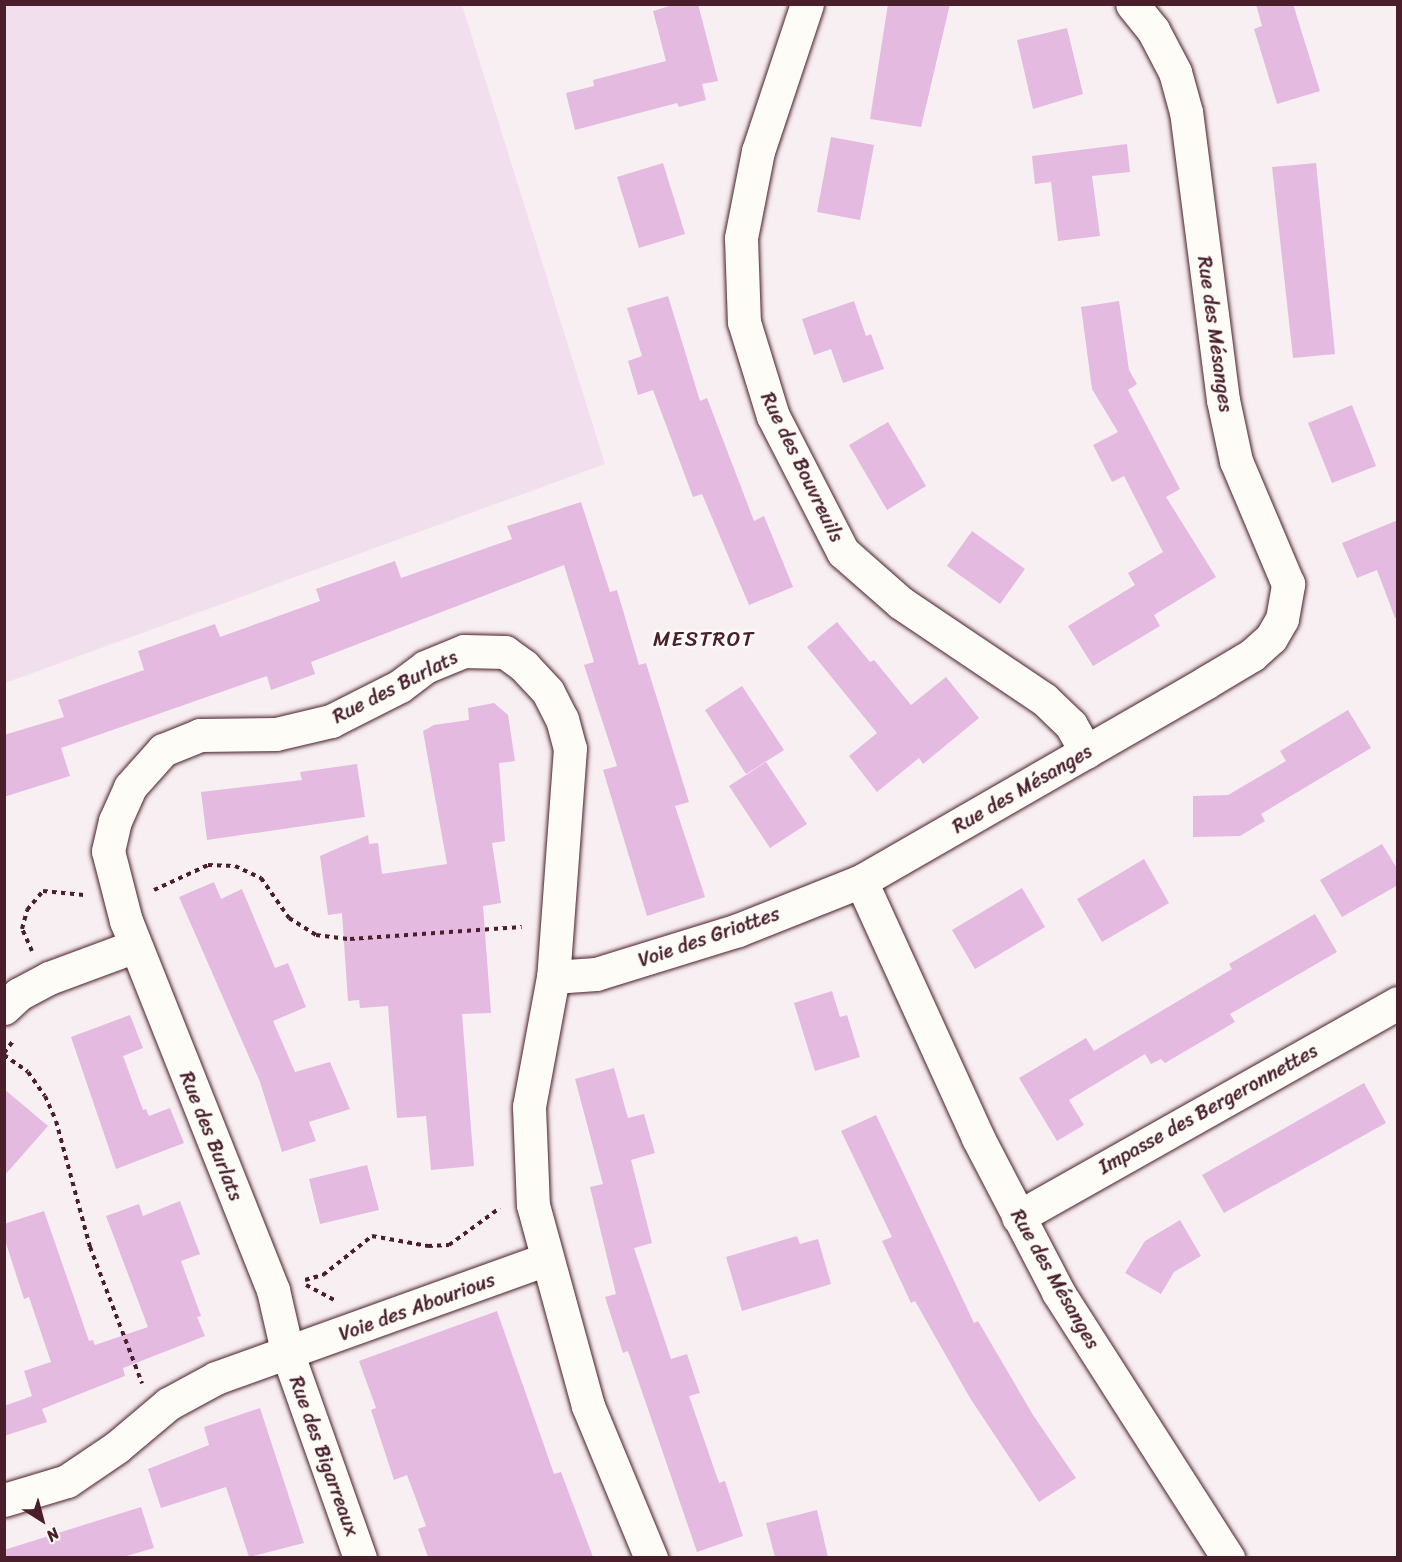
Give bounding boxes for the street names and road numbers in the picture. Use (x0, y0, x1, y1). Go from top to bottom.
street label: Rue des Mésanges (1192, 253, 1238, 415)
street label: Rue des Bouvreuils (755, 387, 849, 547)
street label: Rue des Burlats (328, 645, 462, 729)
street label: Rue des Mésanges (947, 739, 1097, 839)
street label: Voie des Griottes (635, 902, 783, 972)
street label: Impasse des Bergeronnettes (1094, 1038, 1322, 1180)
street label: Rue des Burlats (174, 1067, 248, 1205)
street label: Rue des Mésanges (1005, 1204, 1105, 1354)
street label: Voie des Abourious (336, 1268, 498, 1346)
street label: Rue des Bigarreaux (284, 1373, 364, 1539)

